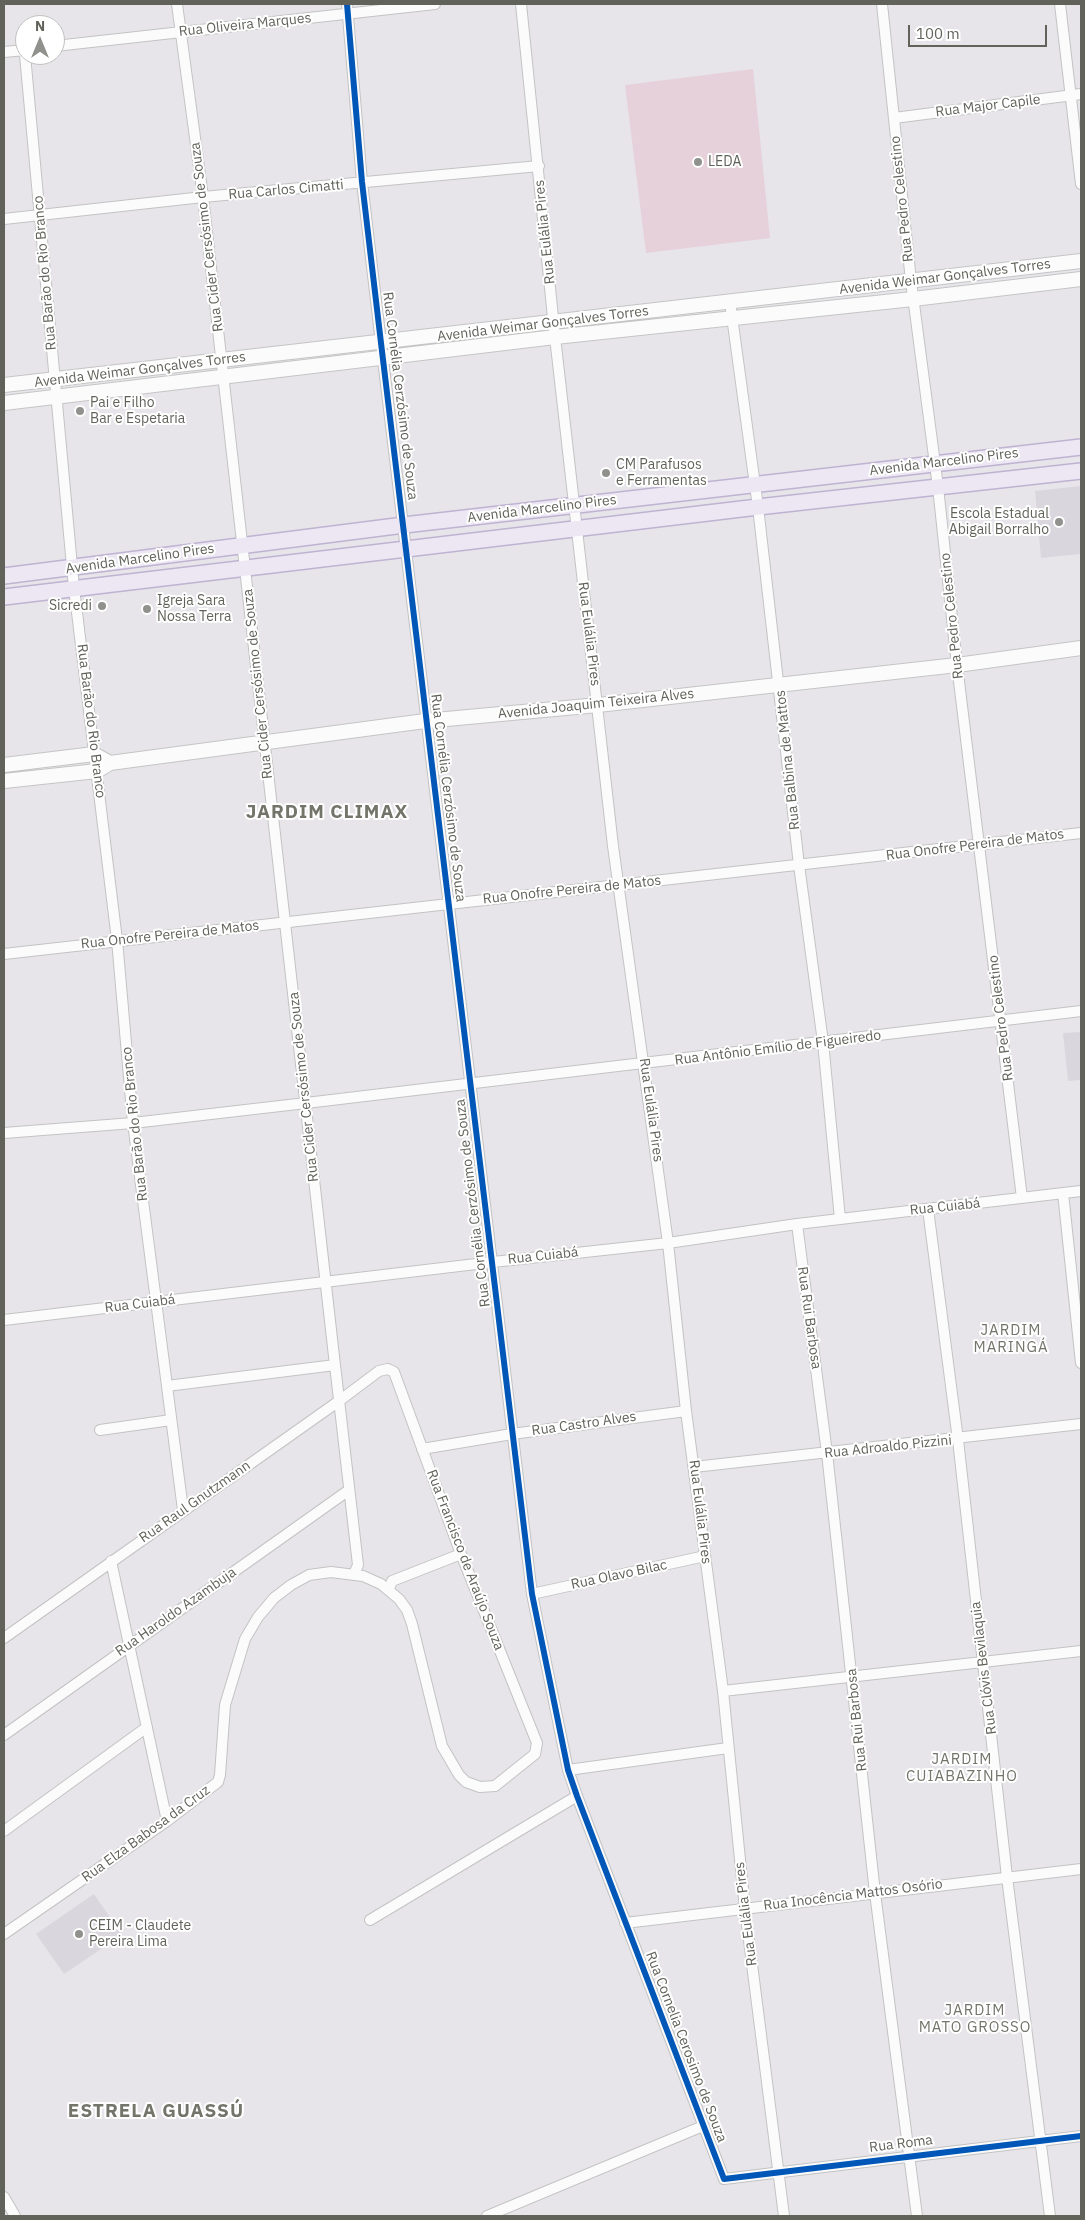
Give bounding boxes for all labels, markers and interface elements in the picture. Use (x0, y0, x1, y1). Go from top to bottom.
street label: Rua Oliveira Marques (178, 10, 312, 40)
north arrow (15, 15, 65, 65)
scale bar (910, 15, 1049, 47)
text: N (35, 17, 45, 35)
text: 100 m (916, 24, 960, 43)
street label: Rua Major Capile (935, 91, 1041, 121)
street label: Rua Pedro Celestino (887, 135, 917, 263)
street label: Rua Cider Cersósimo de Souza (187, 141, 227, 333)
place label: LEDA (708, 154, 741, 170)
marker: LEDA (692, 156, 704, 168)
street label: Rua Carlos Cimatti (228, 177, 344, 203)
street label: Rua Eulália Pires (531, 179, 559, 285)
street label: Rua Barão do Rio Branco (30, 195, 60, 351)
street label: Avenida Weimar Gonçalves Torres (838, 256, 1052, 298)
street label: Rua Cornélia Cerzósimo de Souza (379, 291, 421, 501)
street label: Avenida Weimar Gonçalves Torres (436, 303, 650, 345)
street label: Avenida Weimar Gonçalves Torres (33, 349, 247, 391)
place label: Pai e Filho Bar e Espetaria (90, 395, 185, 428)
marker: Pai e Filho Bar e Espetaria (74, 405, 86, 417)
street label: Avenida Marcelino Pires (869, 445, 1019, 479)
place label: CM Parafusos e Ferramentas (616, 457, 707, 490)
marker: CM Parafusos e Ferramentas (600, 467, 612, 479)
street label: Avenida Marcelino Pires (467, 492, 617, 526)
place label: Escola Estadual Abigail Borralho (949, 506, 1049, 538)
marker: Escola Estadual Abigail Borralho (1053, 516, 1065, 528)
street label: Avenida Marcelino Pires (65, 540, 215, 578)
street label: Rua Pedro Celestino (937, 552, 967, 680)
street label: Rua Eulália Pires (574, 581, 604, 687)
street label: Rua Cider Cersósimo de Souza (240, 588, 276, 780)
place label: Igreja Sara Nossa Terra (157, 593, 232, 626)
place label: Sicredi (49, 598, 92, 614)
marker: Sicredi (96, 600, 108, 612)
marker: Igreja Sara Nossa Terra (141, 603, 153, 615)
street label: Rua Barão do Rio Branco (73, 643, 109, 799)
street label: Avenida Joaquim Teixeira Alves (497, 685, 695, 723)
street label: Rua Balbina de Mattos (772, 689, 804, 831)
street label: Rua Cornélia Cerzósimo de Souza (427, 693, 469, 903)
district label: JARDIM CLIMAX (244, 802, 410, 824)
street label: Rua Onofre Pereira de Matos (885, 826, 1065, 864)
street label: Rua Onofre Pereira de Matos (482, 872, 662, 908)
street label: Rua Onofre Pereira de Matos (80, 917, 260, 953)
street label: Rua Pedro Celestino (985, 954, 1017, 1082)
street label: Rua Cider Cersósimo de Souza (286, 991, 322, 1183)
street label: Rua Antônio Emílio de Figueiredo (674, 1027, 882, 1069)
street label: Rua Barão do Rio Branco (119, 1046, 151, 1202)
street label: Rua Eulália Pires (635, 1057, 667, 1163)
street label: Rua Cornélia Cerzósimo de Souza (452, 1098, 494, 1308)
street label: Rua Cuiabá (909, 1195, 981, 1219)
street label: Rua Cuiabá (507, 1244, 579, 1268)
street label: Rua Rui Barbosa (793, 1266, 825, 1370)
street label: Rua Cuiabá (104, 1291, 176, 1317)
district label: JARDIM MARINGÁ (973, 1322, 1049, 1357)
street label: Rua Castro Alves (531, 1408, 637, 1440)
street label: Rua Adroaldo Pizzini (823, 1432, 953, 1462)
street label: Rua Raul Gnutzmann (136, 1457, 254, 1547)
street label: Rua Eulália Pires (685, 1459, 715, 1565)
street label: Rua Francisco de Araújo Souza (423, 1467, 507, 1653)
street label: Rua Olavo Bilac (569, 1557, 669, 1593)
street label: Rua Haroldo Azambuja (112, 1564, 240, 1660)
street label: Rua Clóvis Bevilaquia (968, 1601, 1000, 1735)
street label: Rua Rui Barbosa (843, 1668, 871, 1772)
district label: JARDIM CUIABAZINHO (905, 1751, 1019, 1786)
street label: Rua Elza Babosa da Cruz (79, 1782, 213, 1886)
street label: Rua Eulália Pires (731, 1861, 761, 1967)
street label: Rua Inocência Mattos Osório (762, 1876, 944, 1914)
place label: CEIM - Claudete Pereira Lima (89, 1918, 191, 1950)
marker: CEIM - Claudete Pereira Lima (73, 1928, 85, 1940)
street label: Rua Cornelia Cerosimo de Souza (642, 1949, 730, 2145)
district label: JARDIM MATO GROSSO (917, 2002, 1033, 2037)
district label: ESTRELA GUASSÚ (66, 2101, 246, 2123)
street label: Rua Roma (868, 2132, 934, 2156)

